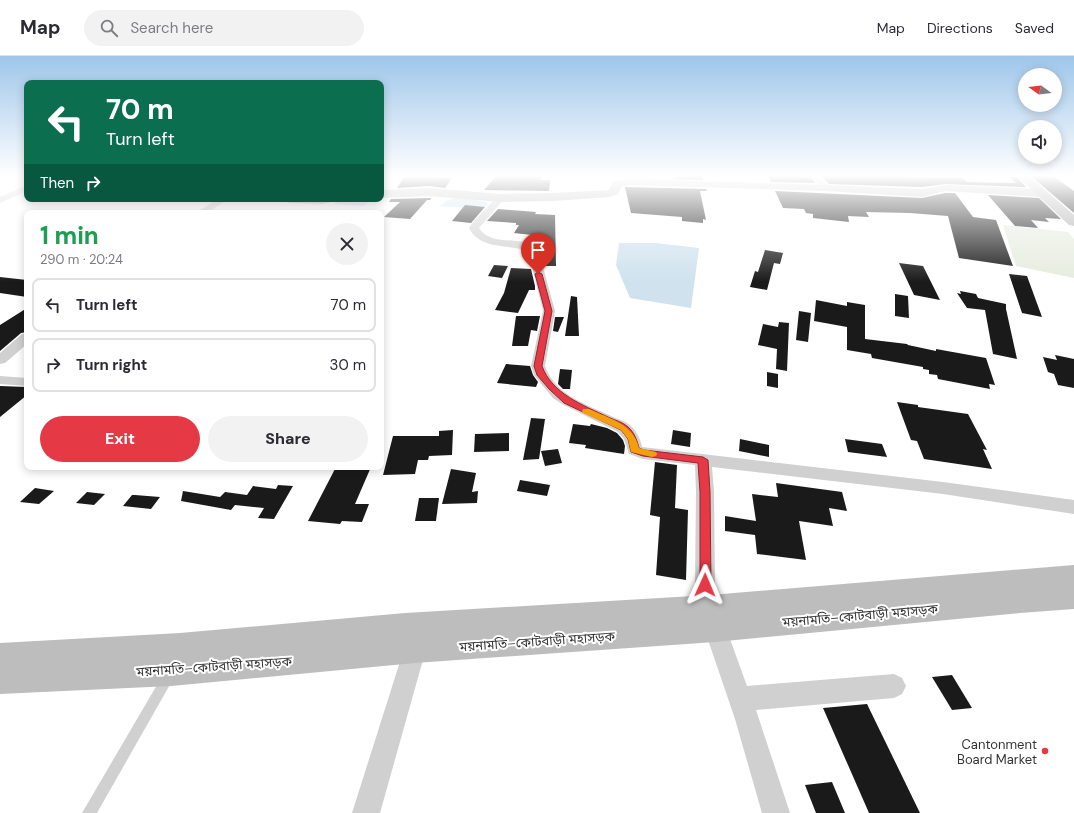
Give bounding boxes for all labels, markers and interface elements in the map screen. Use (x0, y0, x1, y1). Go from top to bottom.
search box (84, 10, 364, 46)
text: Map (20, 15, 60, 40)
icon: search (98, 17, 120, 39)
text: Search here (130, 18, 213, 38)
text: Map (877, 19, 905, 37)
text: Directions (927, 19, 993, 37)
text: Saved (1015, 19, 1054, 37)
north arrow (1018, 68, 1062, 112)
map controls (1018, 68, 1062, 164)
text: 70 m (106, 91, 174, 128)
icon: left (40, 96, 92, 148)
button: sound (1018, 120, 1062, 164)
text: Turn left (106, 127, 175, 151)
icon: right (82, 172, 104, 194)
text: Then (40, 173, 74, 193)
text: 1 min (40, 220, 99, 251)
button: close (326, 223, 368, 265)
pin (521, 233, 555, 274)
icon: arrive (527, 239, 549, 261)
text: 290 m · 20:24 (40, 251, 123, 268)
icon: left (42, 294, 64, 316)
text: Turn left (76, 295, 137, 315)
text: 70 m (331, 295, 366, 315)
icon: right (42, 354, 64, 376)
text: Turn right (76, 355, 147, 375)
text: 30 m (330, 355, 366, 375)
button: Exit (40, 416, 200, 462)
button: Share (208, 416, 368, 462)
position arrow (684, 564, 726, 606)
street label: ময়নামতি–কোটবাড়ী মহাসড়ক (781, 600, 939, 631)
street label: ময়নামতি–কোটবাড়ী মহাসড়ক (458, 628, 616, 655)
street label: ময়নামতি–কোটবাড়ী মহাসড়ক (135, 653, 293, 680)
place label: Cantonment Board Market (957, 736, 1037, 768)
marker: Cantonment Board Market (1040, 746, 1050, 756)

